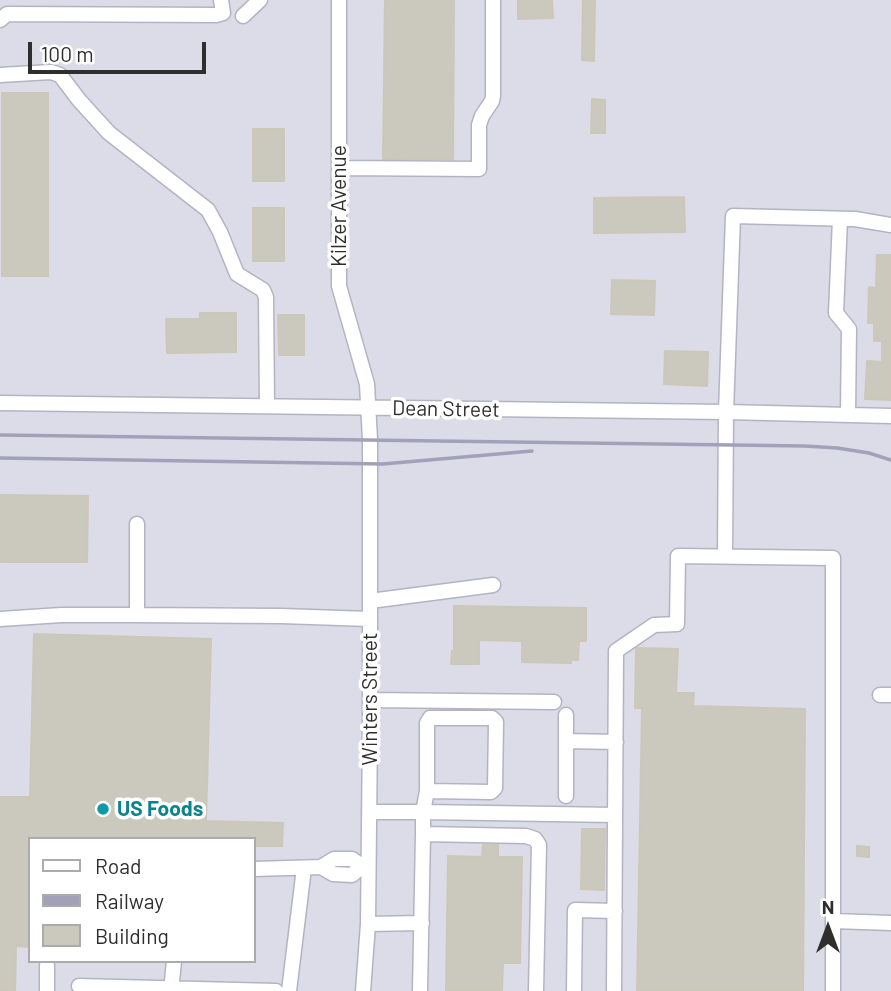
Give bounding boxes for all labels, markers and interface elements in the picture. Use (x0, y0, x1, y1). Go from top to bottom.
scale bar (32, 28, 210, 72)
text: 100 m (41, 41, 94, 66)
street label: Kilzer Avenue (326, 145, 352, 267)
street label: Dean Street (392, 395, 500, 423)
street label: Winters Street (357, 633, 383, 765)
place label: US Foods (117, 796, 203, 822)
marker: US Foods (95, 801, 111, 817)
legend (28, 837, 256, 963)
text: Road (95, 853, 141, 878)
text: Railway (95, 888, 164, 913)
north arrow (793, 893, 863, 963)
text: N (822, 895, 834, 918)
text: Building (95, 923, 169, 948)

